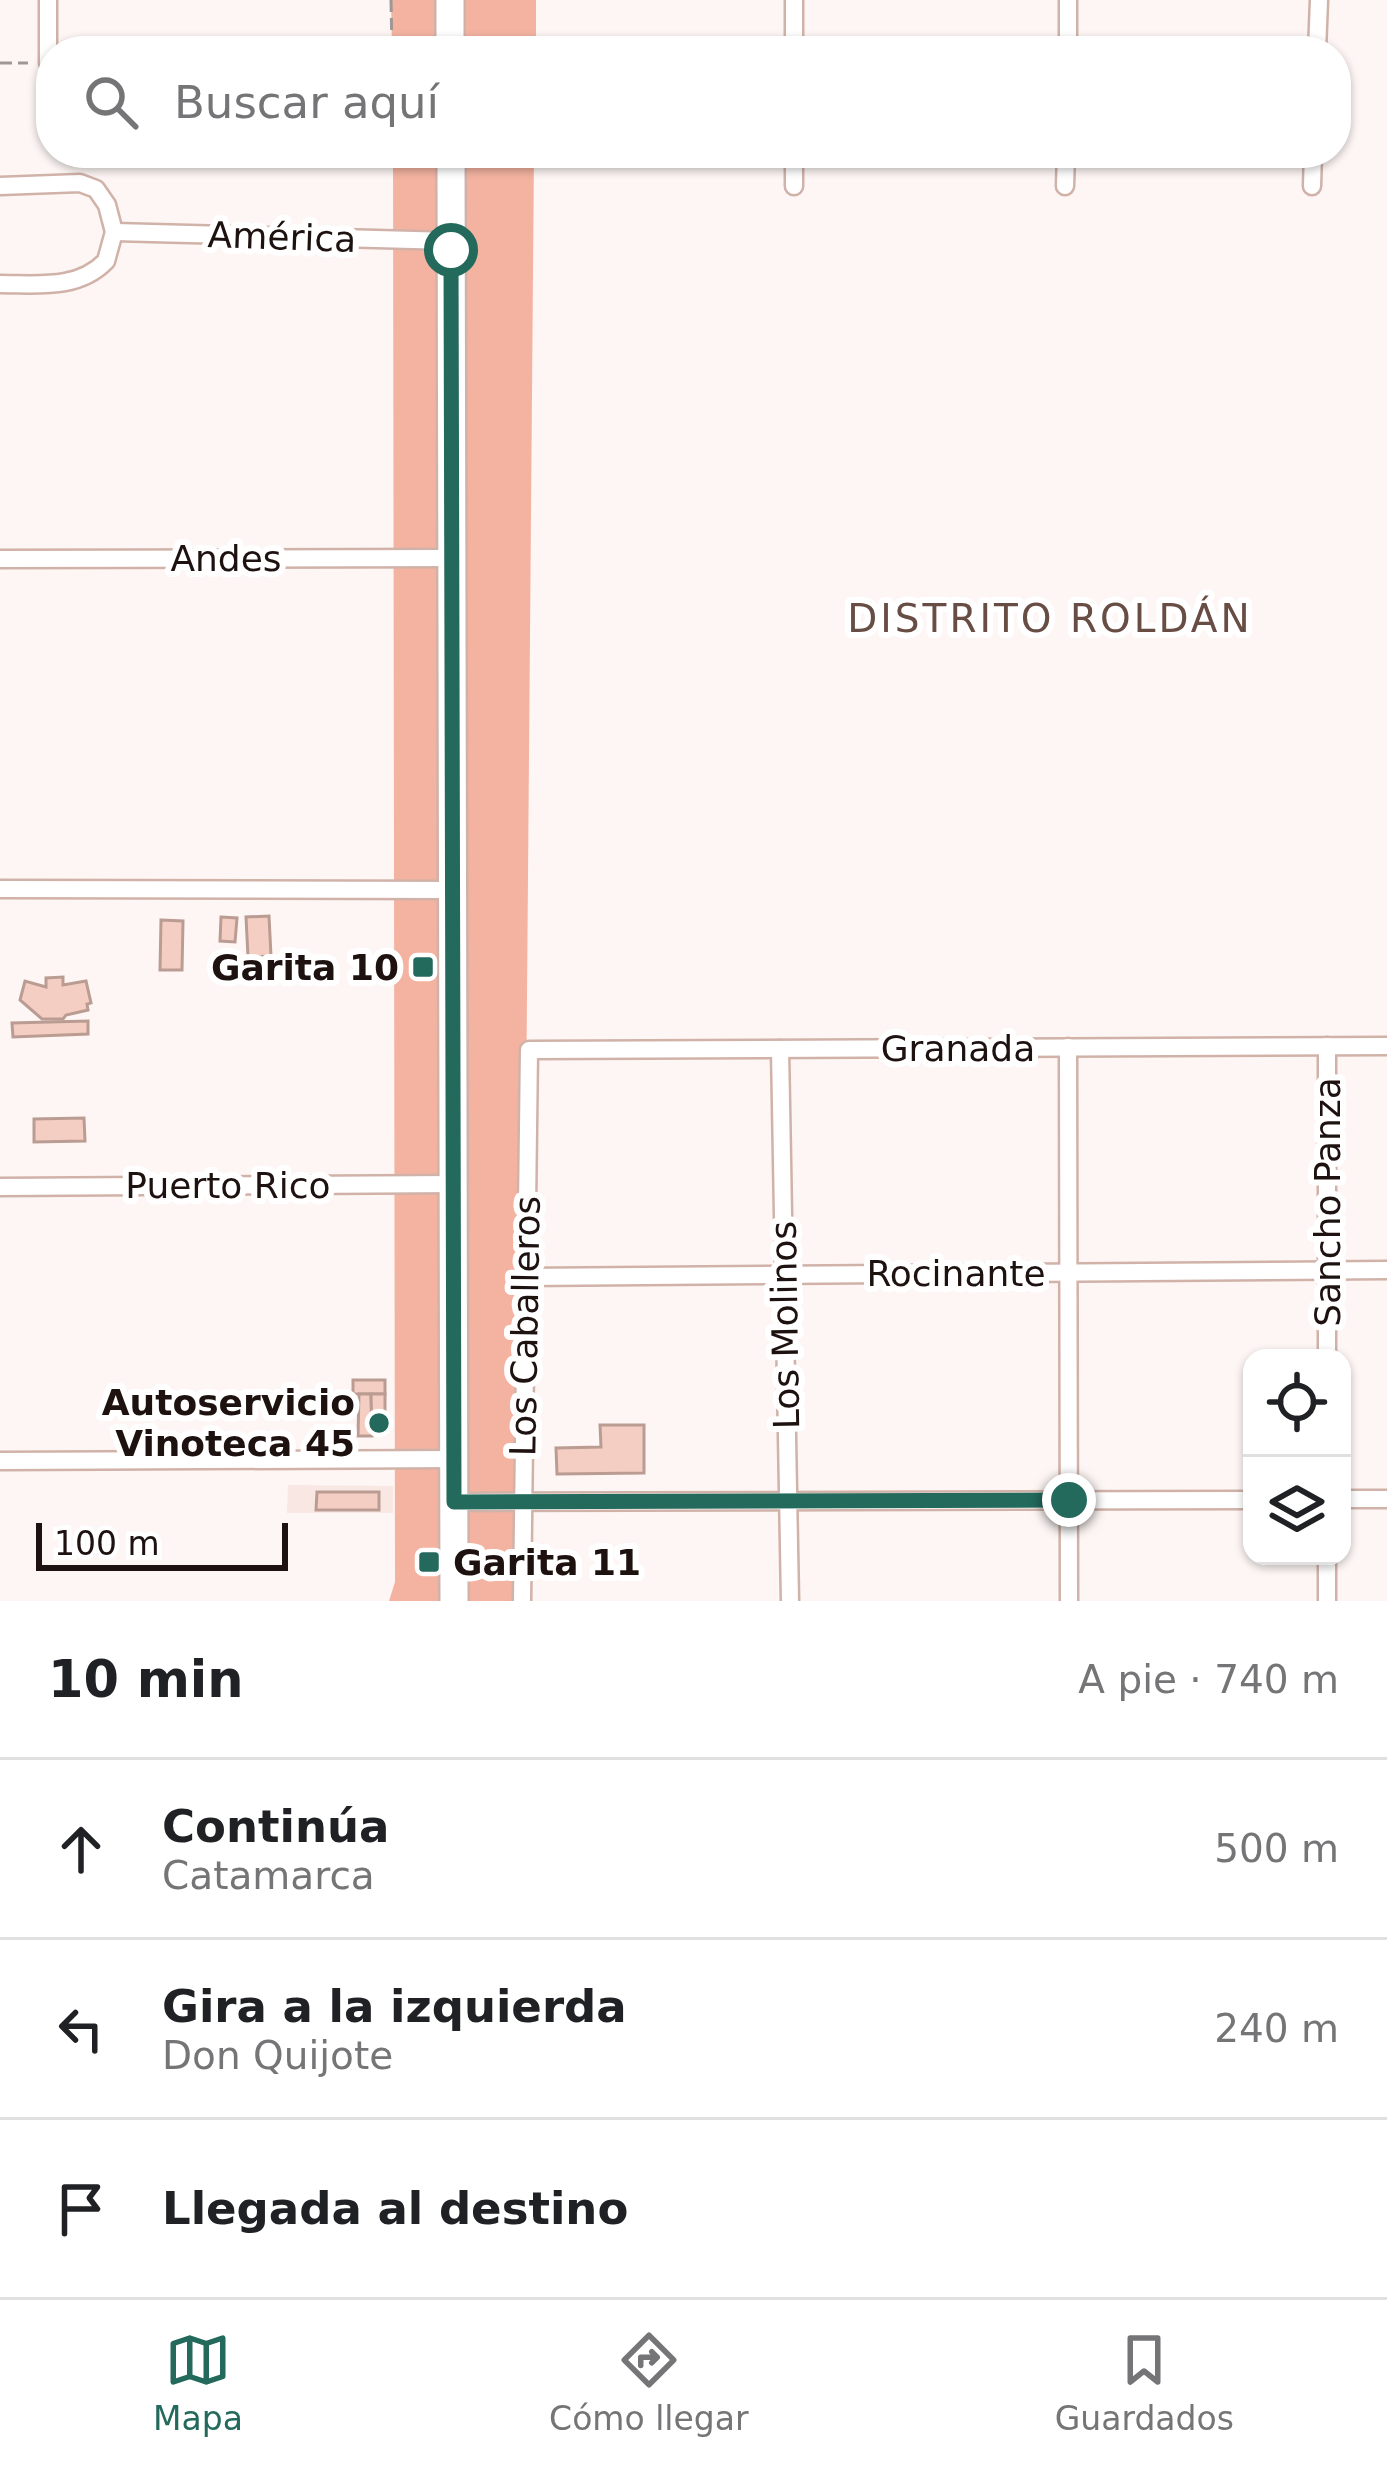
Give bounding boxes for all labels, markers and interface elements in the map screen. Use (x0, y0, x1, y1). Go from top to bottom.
search box (36, 36, 1351, 168)
icon: search (78, 69, 144, 135)
text: Buscar aquí (174, 76, 439, 129)
street label: América (207, 214, 357, 260)
route start (424, 223, 478, 277)
street label: Andes (170, 538, 282, 579)
district label: DISTRITO ROLDÁN (847, 595, 1253, 641)
place label: Garita 10 (211, 947, 399, 988)
marker: Garita 10 (410, 954, 436, 980)
street label: Granada (881, 1028, 1035, 1069)
street label: Sancho Panza (1307, 1077, 1348, 1327)
street label: Puerto Rico (125, 1165, 331, 1206)
street label: Los Caballeros (502, 1195, 548, 1457)
street label: Los Molinos (763, 1220, 807, 1430)
street label: Rocinante (866, 1253, 1046, 1294)
map controls (1243, 1349, 1351, 1565)
button: locate (1243, 1349, 1351, 1457)
place label: Autoservicio Vinoteca 45 (102, 1382, 355, 1464)
marker: Autoservicio Vinoteca 45 (366, 1410, 392, 1436)
button: layers (1243, 1457, 1351, 1565)
route end (1042, 1473, 1096, 1527)
scale bar (36, 1517, 288, 1570)
text: 100 m (54, 1524, 160, 1563)
place label: Garita 11 (453, 1542, 641, 1583)
marker: Garita 11 (416, 1549, 442, 1575)
text: 10 min (48, 1650, 244, 1709)
text: A pie · 740 m (1078, 1657, 1339, 1702)
text: Continúa (162, 1800, 389, 1853)
icon: ahead (48, 1816, 114, 1882)
text: 500 m (1214, 1826, 1339, 1871)
text: Catamarca (162, 1853, 375, 1898)
text: Gira a la izquierda (162, 1980, 627, 2033)
icon: left (48, 1996, 114, 2062)
text: 240 m (1214, 2006, 1339, 2051)
text: Don Quijote (162, 2033, 393, 2078)
icon: arrive (48, 2176, 114, 2242)
text: Llegada al destino (162, 2182, 628, 2235)
tab: Mapa (153, 2327, 243, 2438)
tab: Cómo llegar (549, 2327, 749, 2438)
tab: Guardados (1055, 2327, 1234, 2438)

